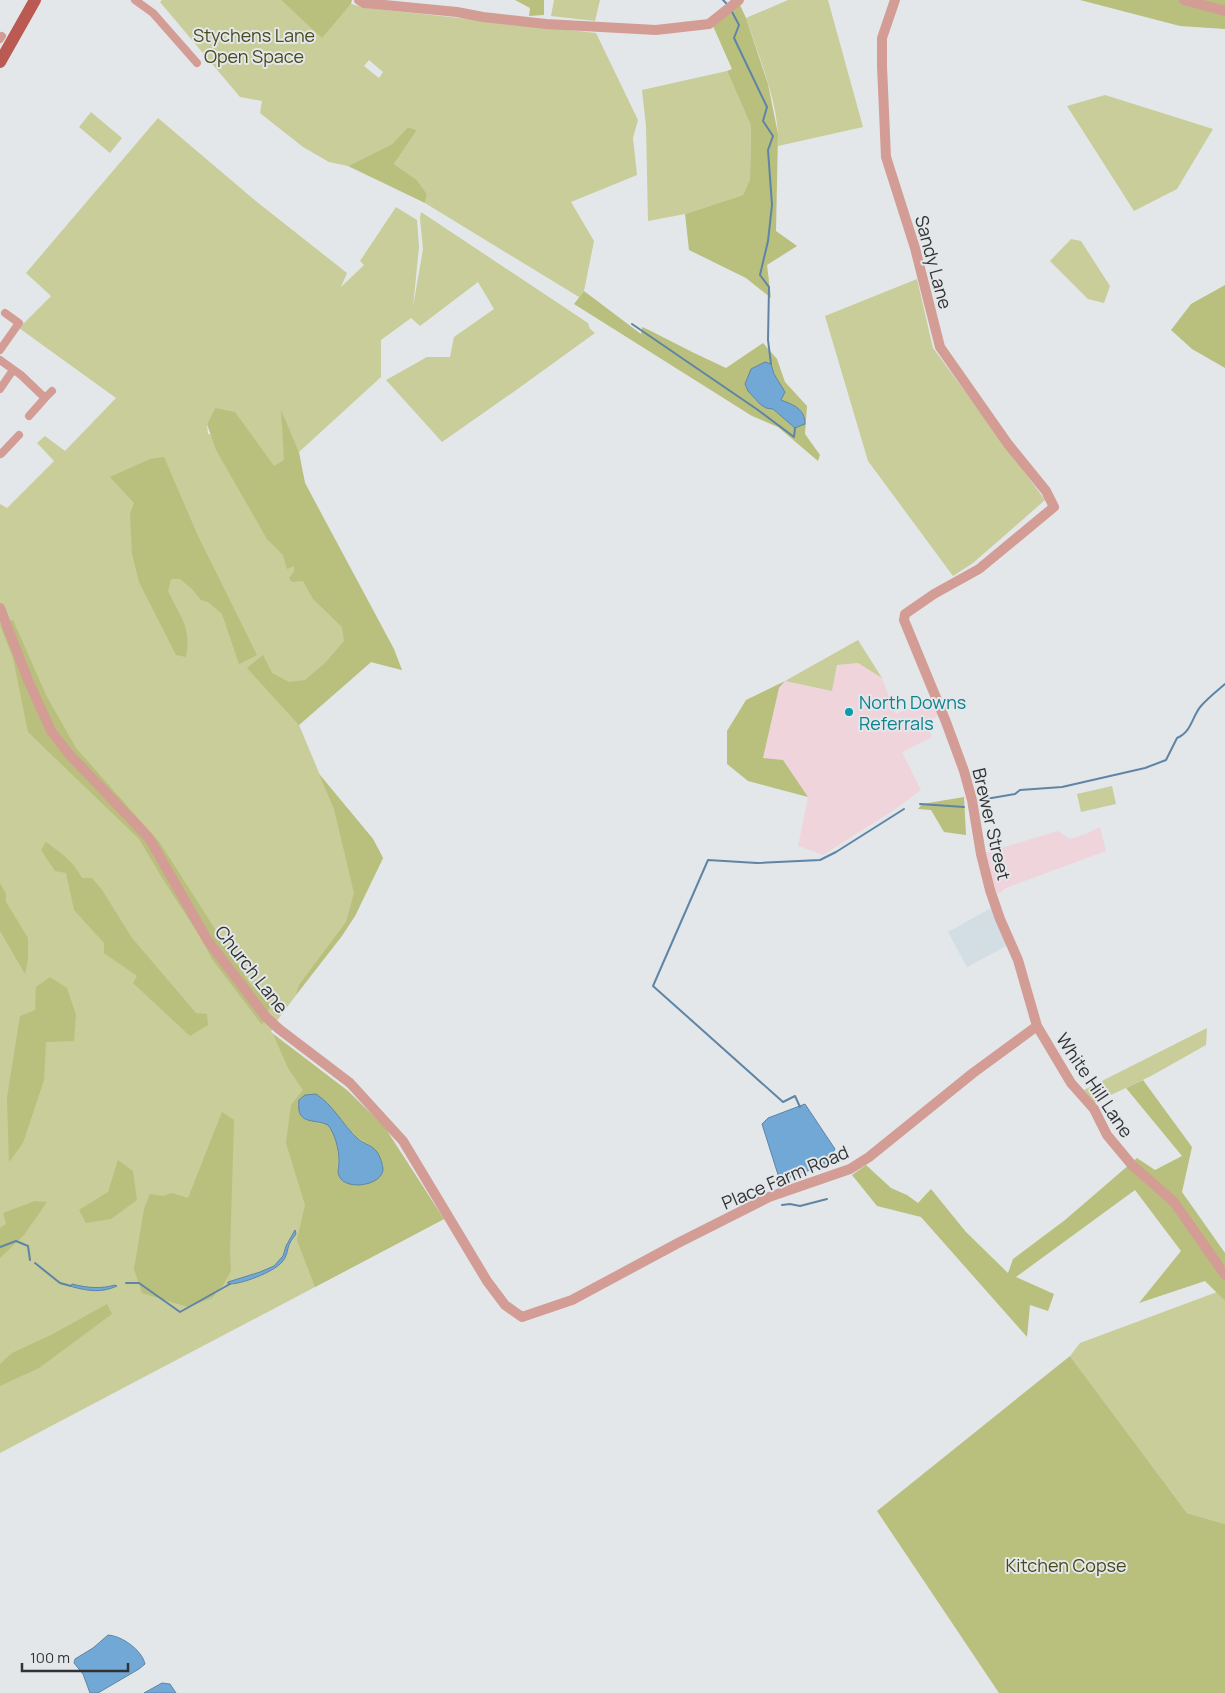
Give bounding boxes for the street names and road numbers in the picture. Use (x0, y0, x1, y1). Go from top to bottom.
street label: Sandy Lane (910, 213, 958, 311)
street label: Brewer Street (967, 766, 1017, 882)
street label: Church Lane (210, 920, 294, 1018)
street label: White Hill Lane (1051, 1028, 1139, 1142)
street label: Place Farm Road (718, 1139, 852, 1215)

